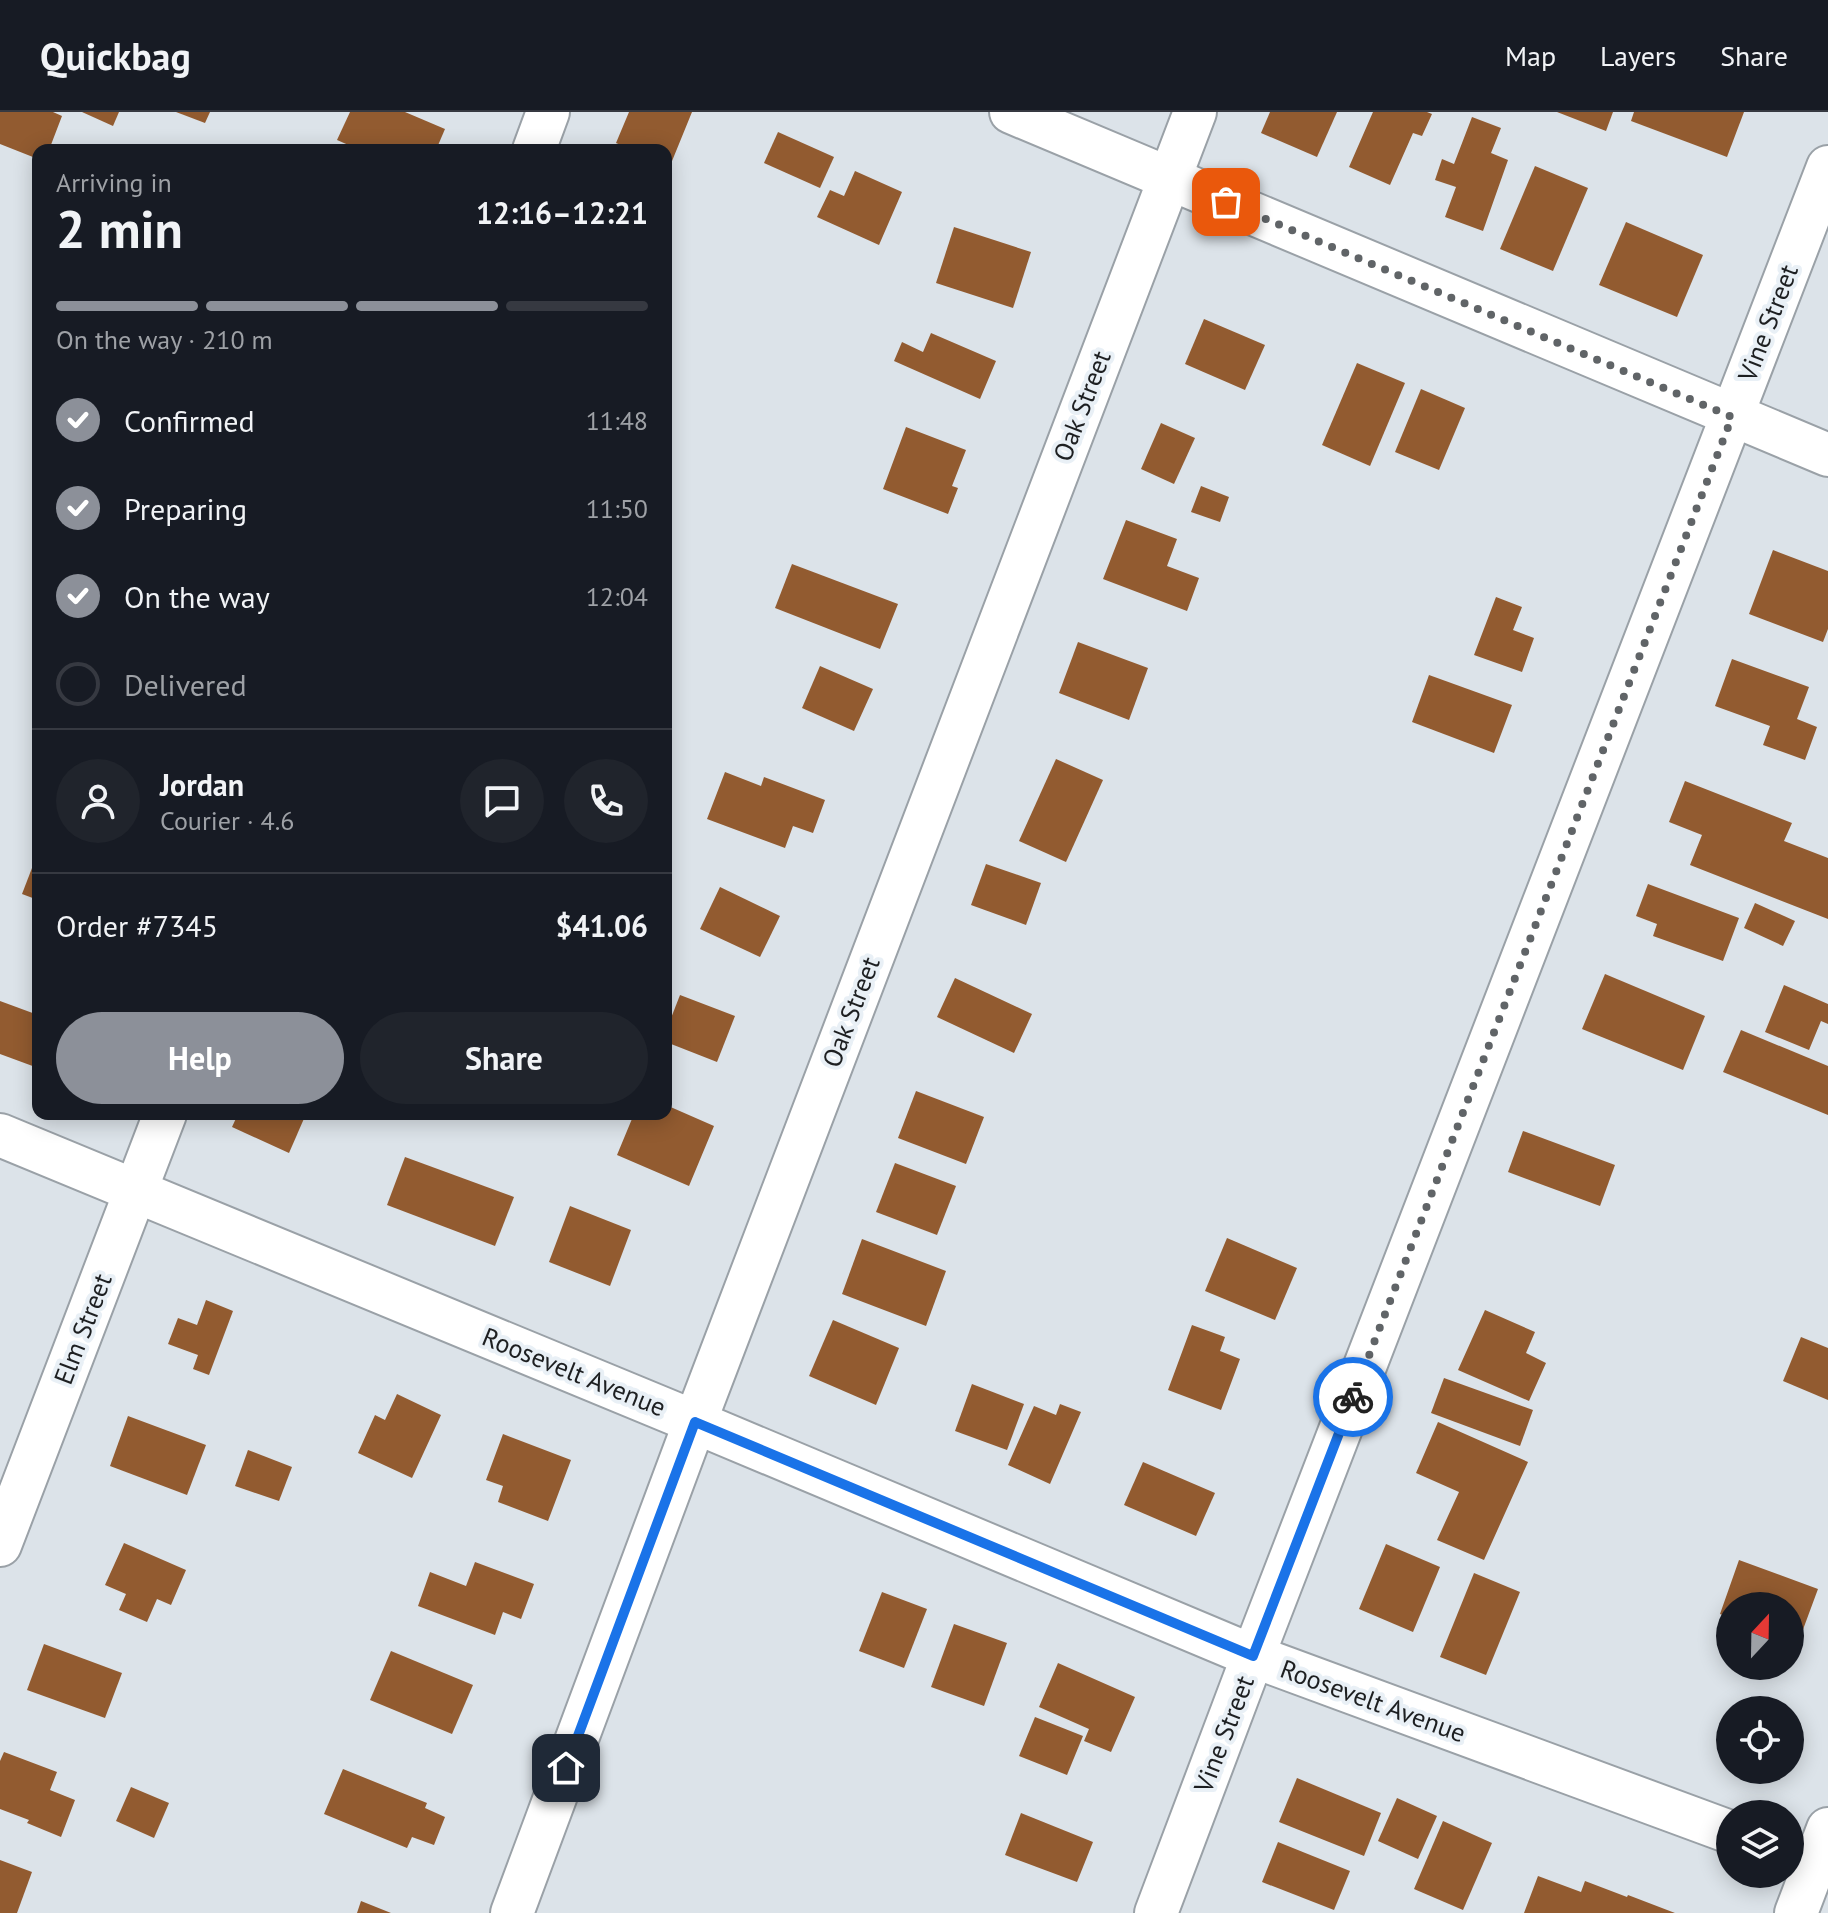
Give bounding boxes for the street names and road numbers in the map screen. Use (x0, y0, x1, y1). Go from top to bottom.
street label: Vine Street (1730, 260, 1805, 387)
street label: Oak Street (1045, 346, 1118, 466)
street label: Oak Street (814, 952, 887, 1072)
street label: Elm Street (46, 1269, 119, 1389)
street label: Roosevelt Avenue (478, 1320, 671, 1423)
street label: Roosevelt Avenue (1276, 1652, 1470, 1749)
street label: Vine Street (1186, 1671, 1261, 1798)

